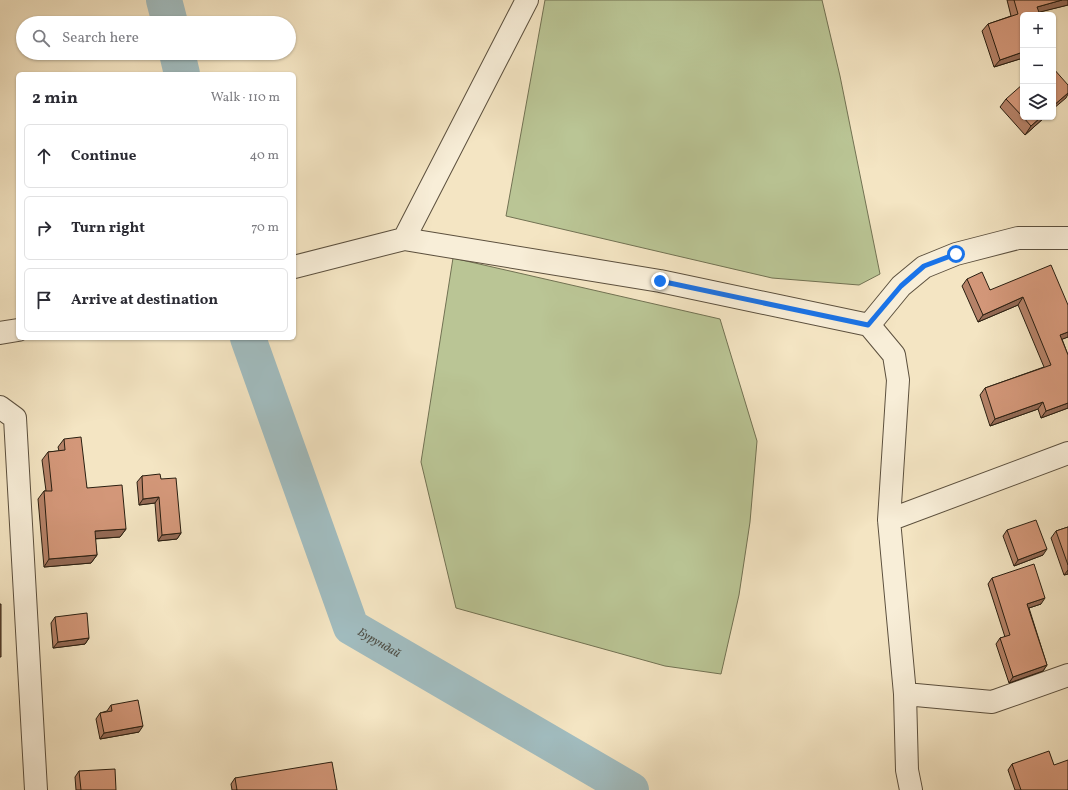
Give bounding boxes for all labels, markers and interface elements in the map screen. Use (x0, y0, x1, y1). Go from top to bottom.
map controls (1020, 12, 1056, 120)
button: + (1020, 12, 1056, 48)
search box (16, 16, 296, 60)
icon: search (30, 27, 52, 49)
text: Search here (62, 28, 139, 49)
button: − (1020, 48, 1056, 84)
button: layers (1020, 84, 1056, 120)
text: 2 min (32, 87, 78, 110)
text: Walk · 110 m (211, 89, 280, 107)
icon: ahead (33, 145, 55, 167)
text: Continue (71, 146, 136, 167)
text: 40 m (250, 147, 279, 165)
icon: right (33, 217, 55, 239)
text: Turn right (71, 218, 145, 239)
text: 70 m (251, 219, 279, 237)
route start (947, 245, 965, 263)
route end (651, 272, 669, 290)
icon: arrive (33, 289, 55, 311)
text: Arrive at destination (71, 290, 218, 311)
water label: Бурундай (354, 624, 403, 662)

